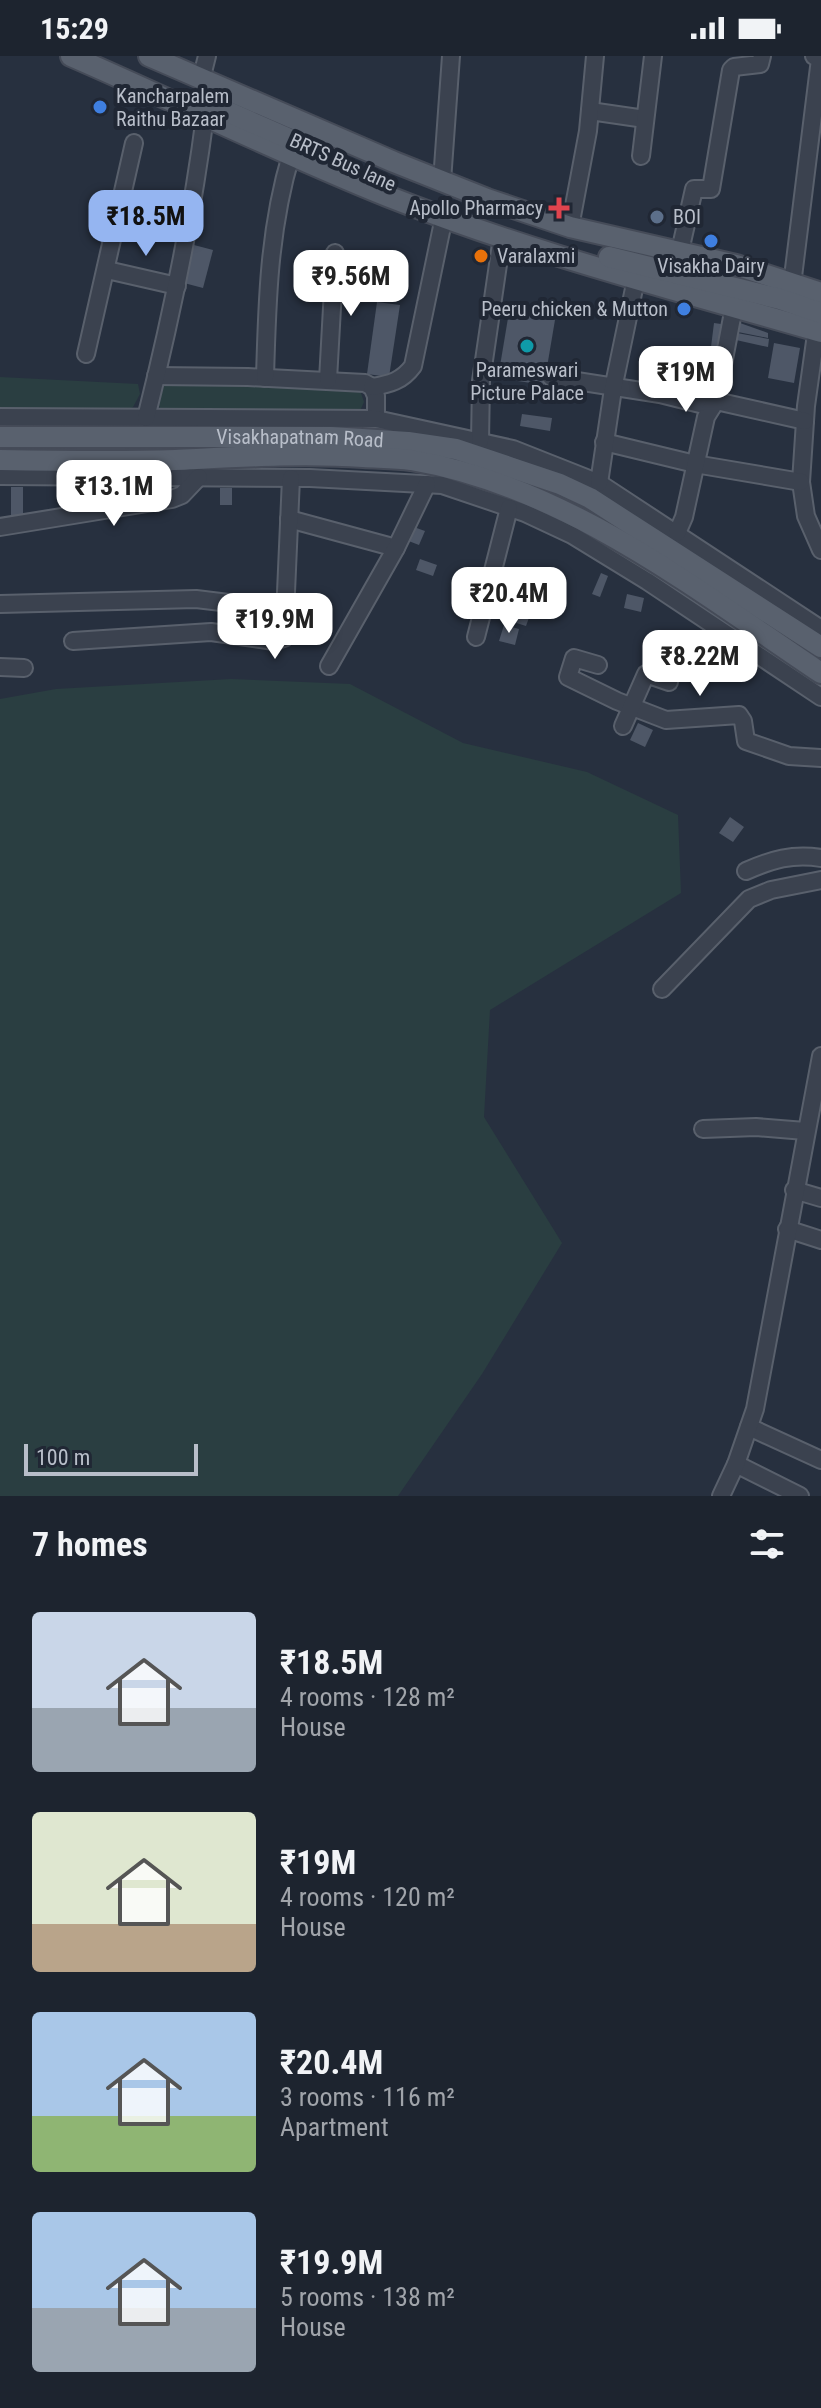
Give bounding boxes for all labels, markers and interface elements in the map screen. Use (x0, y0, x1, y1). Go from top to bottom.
text: 15:29 (40, 11, 109, 46)
place label: Kancharpalem Raithu Bazaar (116, 84, 229, 131)
marker: Kancharpalem Raithu Bazaar (91, 98, 109, 116)
street label: BRTS Bus lane (286, 128, 400, 196)
pin: ₹18.5M (81, 190, 211, 258)
place label: Apollo Pharmacy (409, 196, 543, 220)
marker: Apollo Pharmacy (550, 199, 568, 217)
text: ₹18.5M (107, 201, 186, 231)
place label: BOI (673, 205, 701, 229)
marker: BOI (648, 208, 666, 226)
marker: Visakha Dairy (702, 232, 720, 250)
place label: Varalaxmi (497, 244, 575, 268)
marker: Varalaxmi (472, 247, 490, 265)
pin: ₹9.56M (286, 250, 416, 318)
place label: Visakha Dairy (657, 254, 765, 278)
text: ₹9.56M (312, 261, 391, 291)
place label: Peeru chicken & Mutton (481, 297, 668, 321)
marker: Peeru chicken & Mutton (675, 300, 693, 318)
marker: Parameswari Picture Palace (518, 337, 536, 355)
pin: ₹19M (639, 346, 733, 414)
text: ₹19M (657, 357, 715, 387)
place label: Parameswari Picture Palace (470, 358, 584, 405)
street label: Visakhapatnam Road (216, 425, 384, 452)
pin: ₹13.1M (49, 460, 179, 528)
text: ₹13.1M (75, 471, 154, 501)
pin: ₹20.4M (444, 567, 574, 635)
text: ₹20.4M (470, 578, 549, 608)
pin: ₹19.9M (210, 593, 340, 661)
text: ₹19.9M (236, 604, 315, 634)
pin: ₹8.22M (635, 630, 765, 698)
text: ₹8.22M (661, 641, 740, 671)
scale bar (24, 1440, 198, 1476)
text: 100 m (36, 1445, 90, 1470)
icon: filters (745, 1522, 789, 1566)
text: 7 homes (32, 1524, 148, 1564)
text: ₹18.5M (280, 1642, 383, 1682)
icon: home (96, 1644, 192, 1740)
text: 4 rooms · 128 m² (280, 1682, 455, 1712)
text: House (280, 1712, 346, 1742)
text: ₹19M (280, 1842, 356, 1882)
icon: home (96, 1844, 192, 1940)
text: 4 rooms · 120 m² (280, 1882, 455, 1912)
text: House (280, 1912, 346, 1942)
text: ₹20.4M (280, 2042, 383, 2082)
icon: home (96, 2044, 192, 2140)
text: 3 rooms · 116 m² (280, 2082, 455, 2112)
text: Apartment (280, 2112, 389, 2142)
text: ₹19.9M (280, 2242, 383, 2282)
icon: home (96, 2244, 192, 2340)
text: 5 rooms · 138 m² (280, 2282, 455, 2312)
text: House (280, 2312, 346, 2342)

